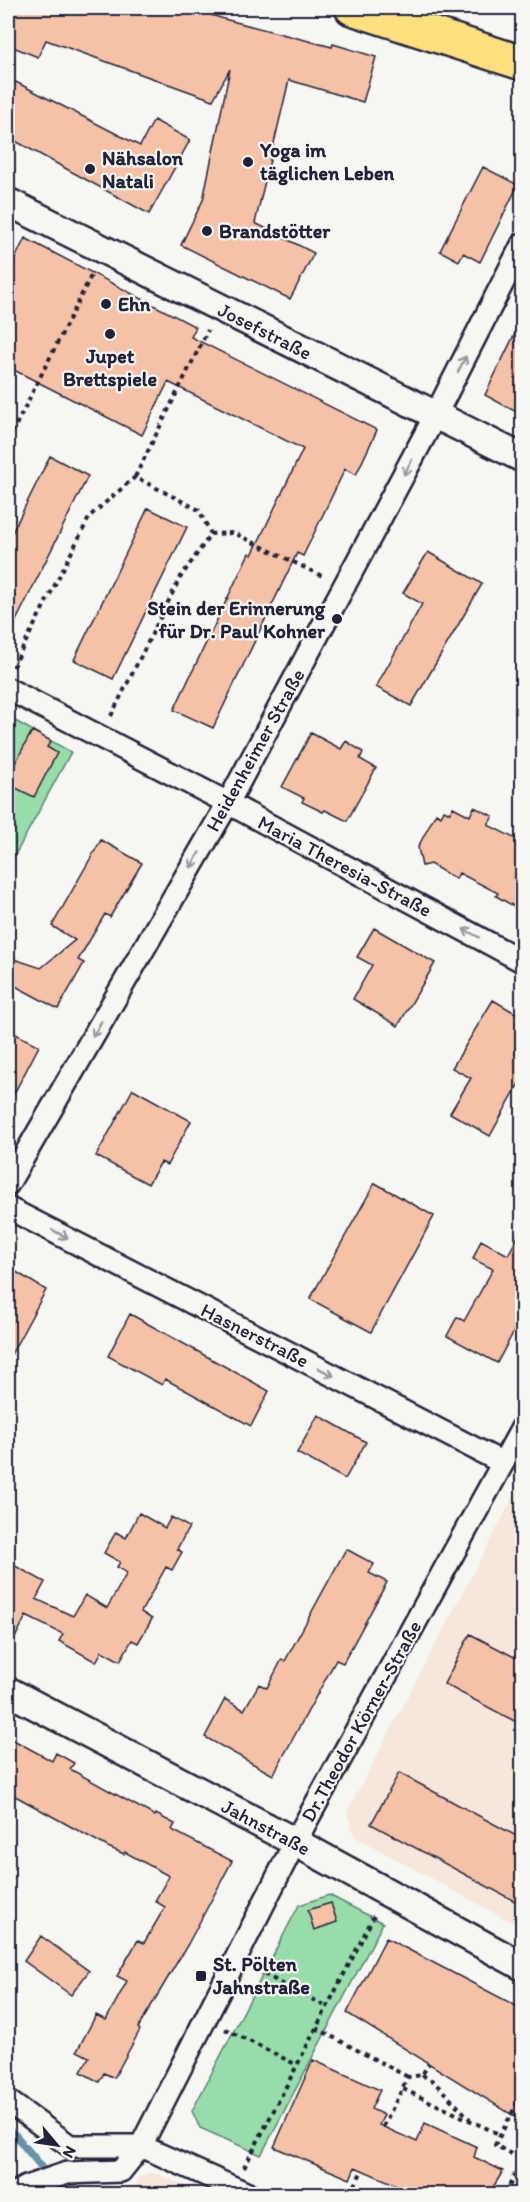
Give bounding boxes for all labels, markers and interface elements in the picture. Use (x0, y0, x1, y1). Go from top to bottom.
place label: Yoga im täglichen Leben (259, 138, 394, 186)
place label: Nähsalon Natali (102, 146, 184, 193)
marker: Yoga im täglichen Leben (241, 155, 255, 169)
marker: Nähsalon Natali (83, 162, 97, 176)
place label: Brandstötter (219, 219, 331, 243)
marker: Brandstötter (200, 224, 214, 238)
place label: Ehn (118, 292, 151, 316)
marker: Ehn (99, 297, 113, 311)
street label: Josefstraße (214, 297, 316, 365)
marker: Jupet Brettspiele (103, 327, 117, 341)
place label: Jupet Brettspiele (63, 344, 157, 392)
one-way arrow (457, 355, 468, 373)
one-way arrow (402, 458, 413, 476)
place label: Stein der Erinnerung für Dr. Paul Kohner (147, 596, 326, 643)
marker: Stein der Erinnerung für Dr. Paul Kohner (330, 612, 344, 626)
street label: Heidenheimer Straße (200, 664, 310, 836)
street label: Maria Theresia-Straße (254, 810, 436, 922)
one-way arrow (188, 851, 200, 868)
one-way arrow (463, 927, 480, 939)
one-way arrow (91, 1020, 103, 1037)
one-way arrow (50, 1229, 68, 1241)
street label: Hasnerstraße (197, 1298, 313, 1372)
one-way arrow (317, 1366, 335, 1378)
street label: Dr.Theodor Körner-Straße (296, 1616, 426, 1826)
street label: Jahnstraße (218, 1794, 314, 1860)
place label: St. Pölten Jahnstraße (212, 1952, 310, 1999)
marker: St. Pölten Jahnstraße (194, 1969, 208, 1983)
north arrow (27, 2115, 87, 2175)
text: N (59, 2143, 81, 2161)

